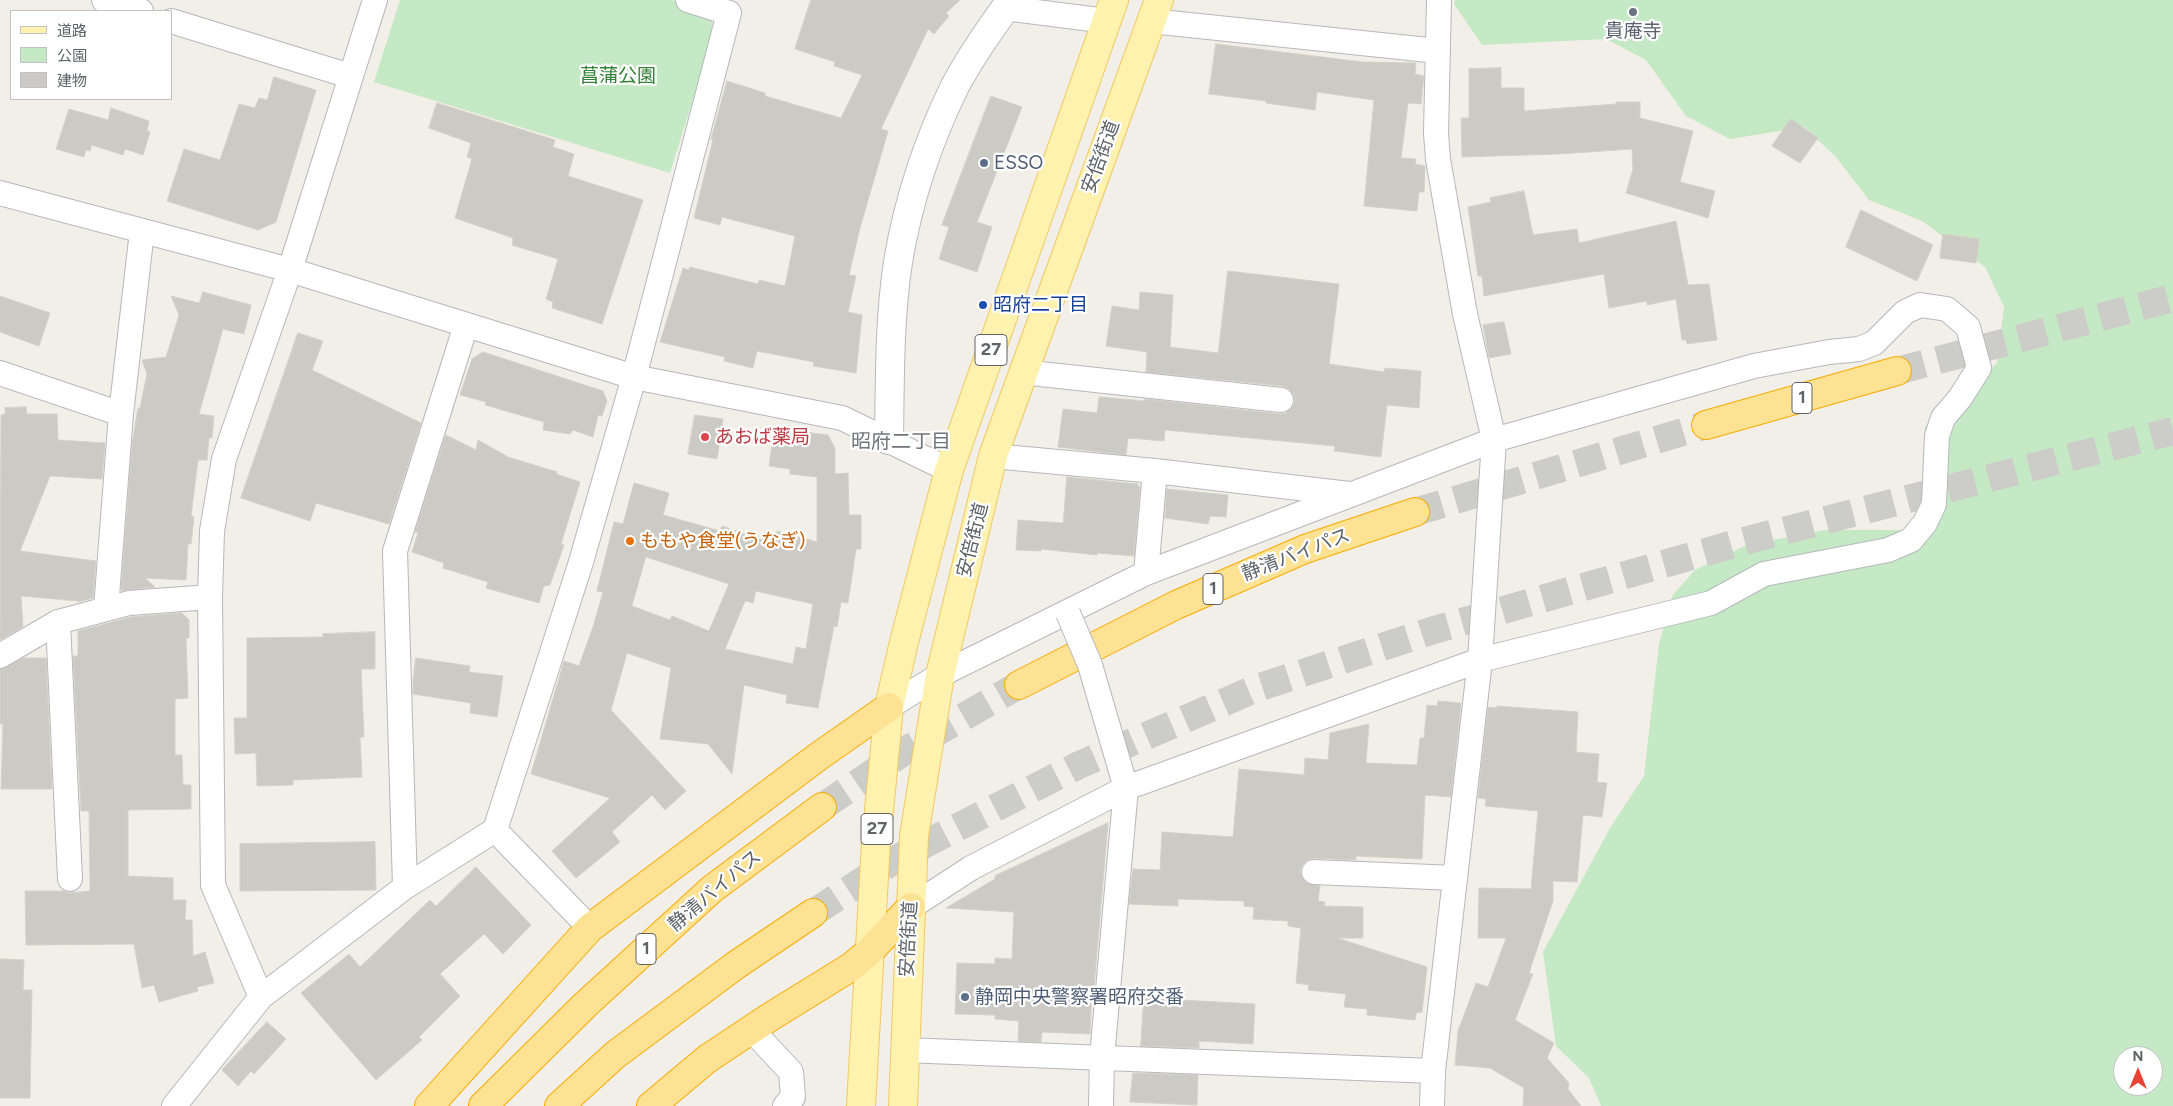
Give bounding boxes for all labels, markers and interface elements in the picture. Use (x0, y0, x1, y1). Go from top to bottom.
marker: 貴庵寺 (1627, 6, 1639, 18)
legend (10, 10, 172, 100)
place label: 貴庵寺 (1605, 20, 1661, 42)
text: 道路 (57, 22, 87, 40)
text: 公園 (57, 47, 87, 65)
park label: 菖蒲公園 (580, 65, 656, 87)
text: 建物 (57, 72, 87, 90)
street label: 安倍街道 (1077, 117, 1125, 197)
place label: ESSO (994, 152, 1043, 174)
marker: ESSO (978, 157, 990, 169)
place label: 昭府二丁目 (993, 294, 1088, 316)
marker: 昭府二丁目 (977, 299, 989, 311)
road number: 27 (975, 334, 1007, 366)
road number: 1 (1792, 382, 1812, 413)
place label: あおば薬局 (715, 426, 810, 448)
district label: 昭府二丁目 (851, 430, 951, 454)
marker: あおば薬局 (699, 431, 711, 443)
street label: 安倍街道 (953, 500, 993, 580)
street label: 静清バイパス (1239, 524, 1353, 586)
place label: ももや食堂(うなぎ) (640, 530, 805, 552)
marker: ももや食堂(うなぎ) (624, 535, 636, 547)
road number: 1 (1203, 574, 1223, 604)
road number: 27 (861, 814, 893, 844)
street label: 静清バイパス (664, 846, 766, 936)
street label: 安倍街道 (896, 900, 922, 978)
road number: 1 (636, 934, 656, 964)
place label: 静岡中央警察署昭府交番 (975, 986, 1184, 1008)
marker: 静岡中央警察署昭府交番 (959, 991, 971, 1003)
north arrow (2113, 1046, 2163, 1096)
text: N (2133, 1048, 2143, 1065)

